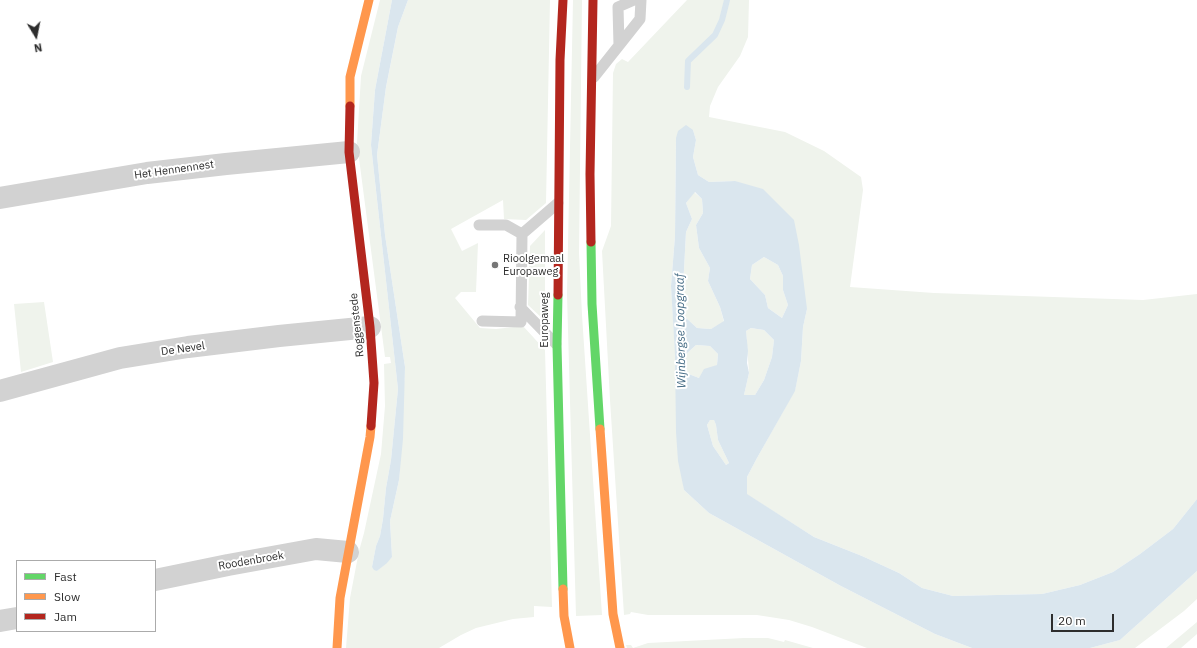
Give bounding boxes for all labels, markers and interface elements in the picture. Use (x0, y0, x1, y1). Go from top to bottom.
north arrow (16, 16, 56, 56)
text: N (33, 40, 43, 55)
street label: Het Hennennest (133, 158, 215, 182)
place label: Rioolgemaal Europaweg (503, 252, 564, 278)
marker: Rioolgemaal Europaweg (490, 260, 500, 270)
water label: Wijnbergse Loopgraaf (673, 273, 689, 389)
street label: Roggenstede (347, 292, 367, 358)
street label: Europaweg (538, 292, 552, 348)
street label: De Nevel (160, 339, 206, 359)
street label: Roodenbroek (217, 549, 285, 573)
legend (16, 560, 156, 632)
text: Fast (54, 569, 77, 584)
text: Slow (54, 589, 80, 604)
scale bar (1053, 606, 1116, 632)
text: Jam (54, 609, 77, 624)
text: 20 m (1058, 613, 1086, 628)

